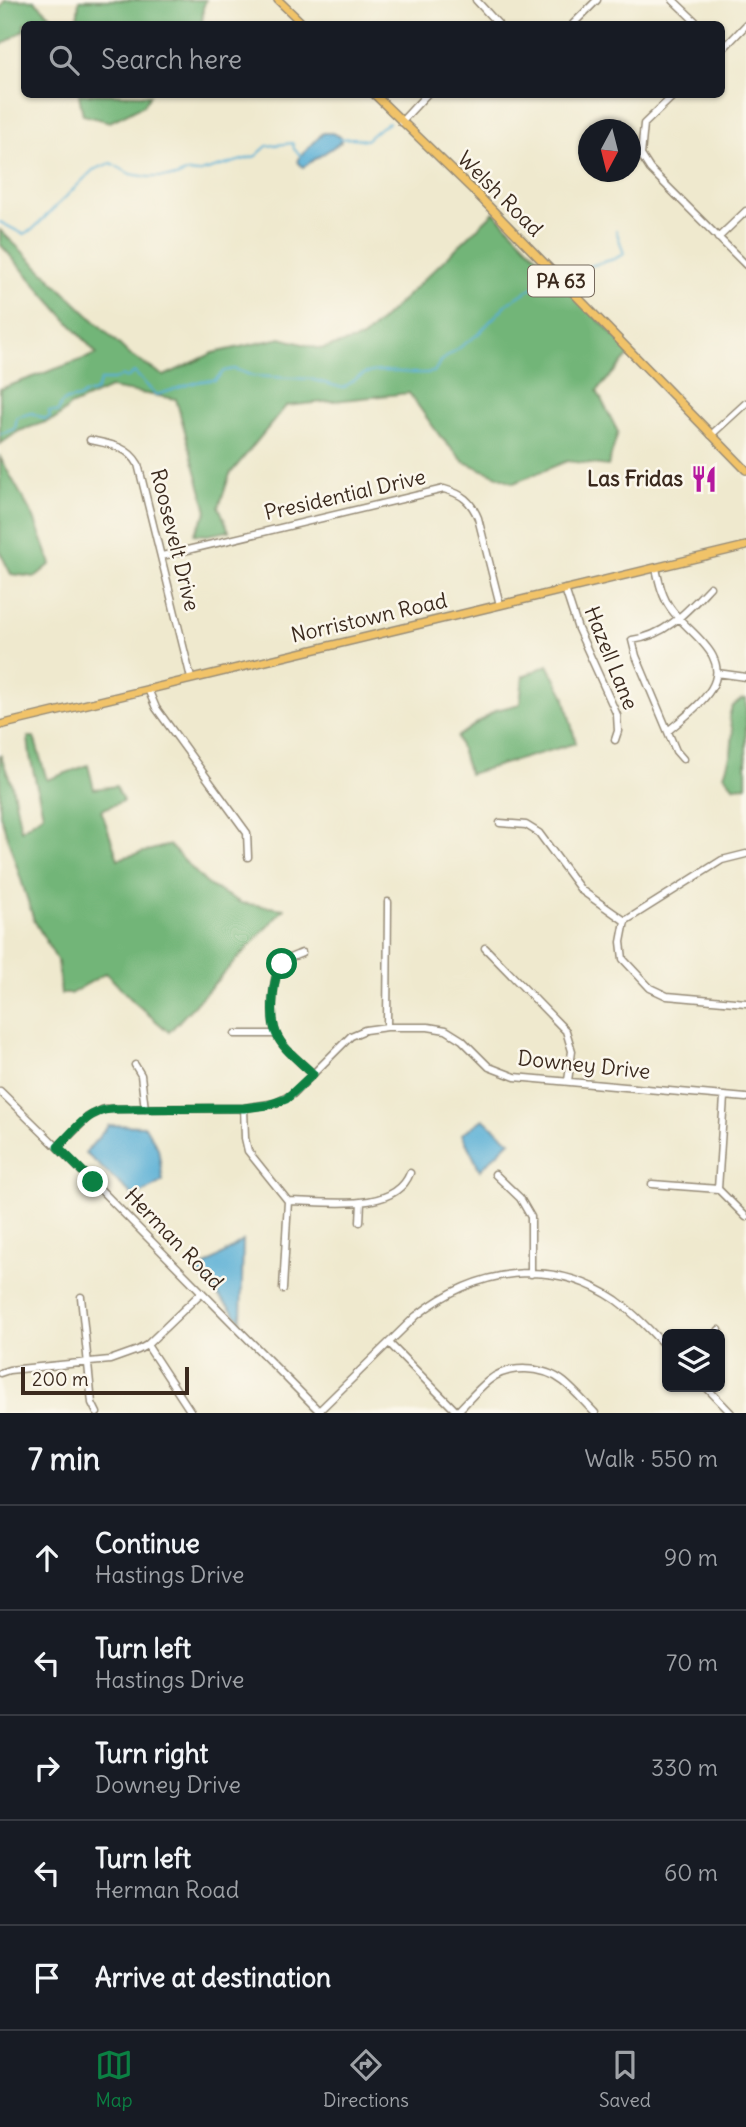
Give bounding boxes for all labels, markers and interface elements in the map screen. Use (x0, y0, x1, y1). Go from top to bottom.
search box (21, 21, 725, 98)
icon: search (45, 41, 83, 79)
text: Search here (101, 43, 242, 76)
north arrow (578, 119, 641, 182)
street label: Welsh Road (452, 145, 549, 242)
road number: PA 63 (528, 266, 594, 296)
street label: Presidential Drive (262, 463, 428, 526)
restaurant icon: Las Fridas (689, 464, 719, 494)
place label: Las Fridas (587, 465, 683, 492)
street label: Roosevelt Drive (145, 466, 206, 614)
street label: Norristown Road (288, 586, 450, 649)
street label: Hazell Lane (578, 602, 644, 713)
route start (266, 948, 297, 979)
street label: Downey Drive (516, 1044, 652, 1085)
route end (77, 1166, 108, 1197)
street label: Herman Road (119, 1182, 230, 1295)
map controls (662, 1329, 725, 1392)
button: layers (662, 1329, 725, 1392)
scale bar (21, 1364, 189, 1396)
text: 200 m (32, 1367, 89, 1391)
text: 7 min (28, 1440, 100, 1478)
text: Walk · 550 m (585, 1444, 718, 1473)
text: Continue (95, 1527, 200, 1560)
icon: ahead (28, 1539, 66, 1577)
text: 90 m (664, 1543, 718, 1572)
text: Hastings Drive (95, 1560, 245, 1589)
text: Turn left (95, 1632, 191, 1665)
icon: left (28, 1644, 66, 1682)
text: 70 m (666, 1648, 718, 1677)
text: Hastings Drive (95, 1665, 245, 1694)
text: Turn right (95, 1737, 208, 1770)
icon: right (28, 1749, 66, 1787)
text: 330 m (651, 1753, 718, 1782)
text: Downey Drive (95, 1770, 241, 1799)
text: Turn left (95, 1842, 191, 1875)
icon: left (28, 1854, 66, 1892)
text: 60 m (664, 1858, 718, 1887)
text: Herman Road (95, 1875, 239, 1904)
icon: arrive (28, 1959, 66, 1997)
text: Arrive at destination (95, 1961, 331, 1994)
tab: Map (95, 2046, 133, 2112)
tab: Directions (323, 2046, 409, 2112)
tab: Saved (599, 2046, 651, 2112)

